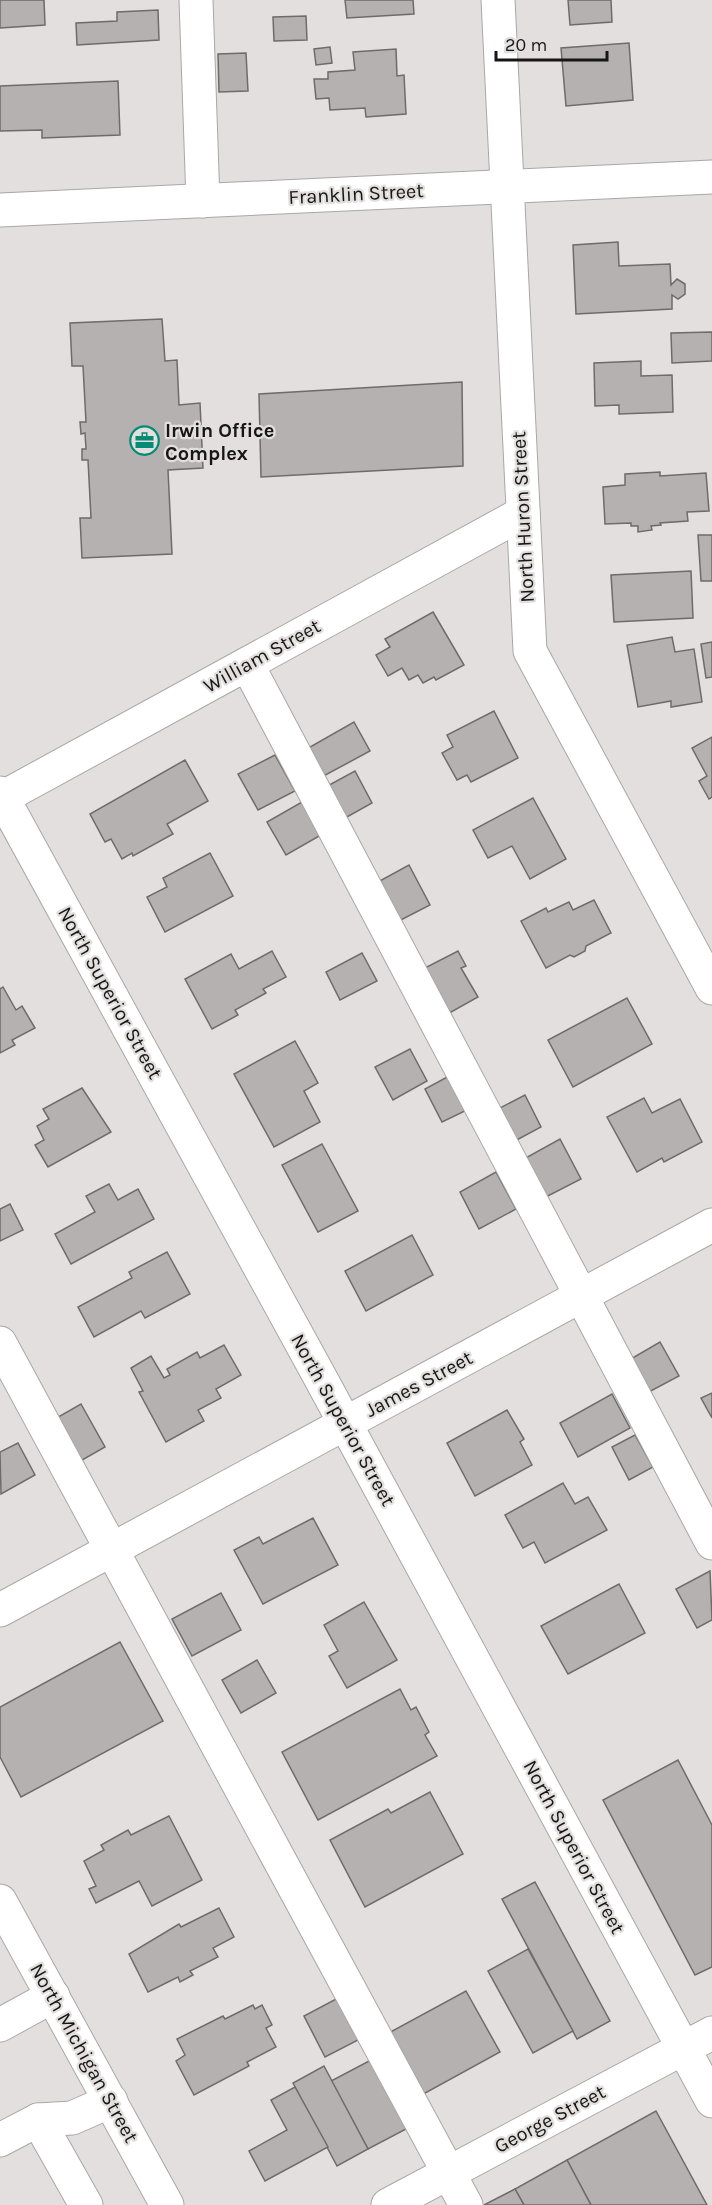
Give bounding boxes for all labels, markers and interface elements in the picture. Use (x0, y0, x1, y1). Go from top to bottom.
scale bar (496, 24, 607, 62)
text: 20 m (505, 34, 547, 56)
street label: Franklin Street (288, 179, 425, 209)
place label: Irwin Office Complex (165, 419, 274, 465)
office icon: Irwin Office Complex (128, 425, 160, 457)
street label: North Huron Street (507, 430, 539, 603)
street label: William Street (199, 614, 325, 698)
street label: North Superior Street (53, 903, 167, 1084)
street label: North Superior Street (286, 1330, 400, 1511)
street label: James Street (361, 1346, 477, 1422)
street label: North Superior Street (518, 1756, 630, 1938)
street label: North Michigan Street (25, 1959, 143, 2147)
street label: George Street (491, 2080, 610, 2158)

